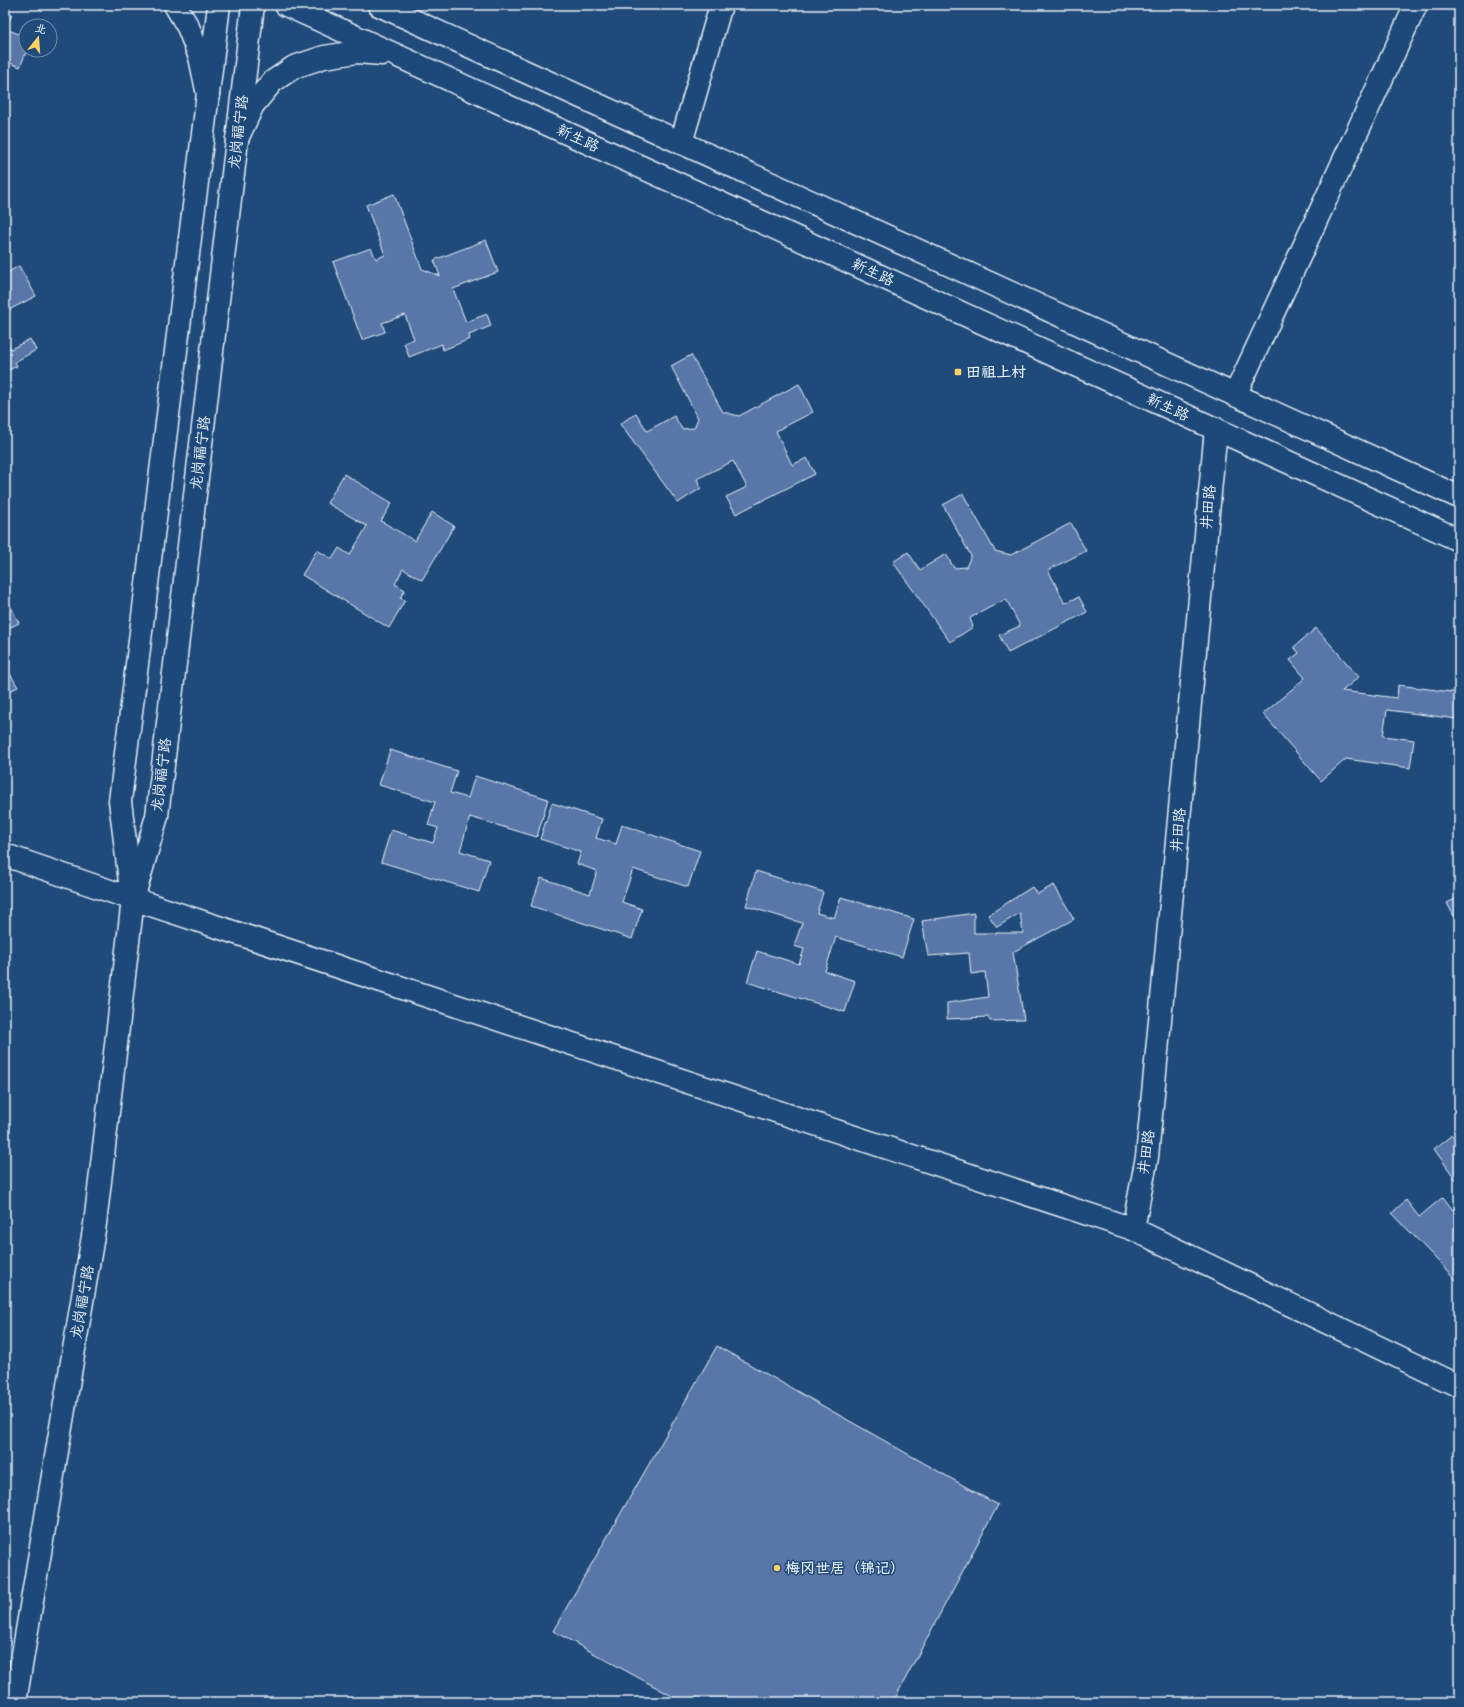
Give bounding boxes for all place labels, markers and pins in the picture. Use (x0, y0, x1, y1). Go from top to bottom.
place label: 田祖上村 (966, 362, 1026, 382)
marker: 田祖上村 (953, 367, 963, 377)
place label: 梅冈世居（锦记） (785, 1558, 905, 1578)
marker: 梅冈世居（锦记） (772, 1563, 782, 1573)

